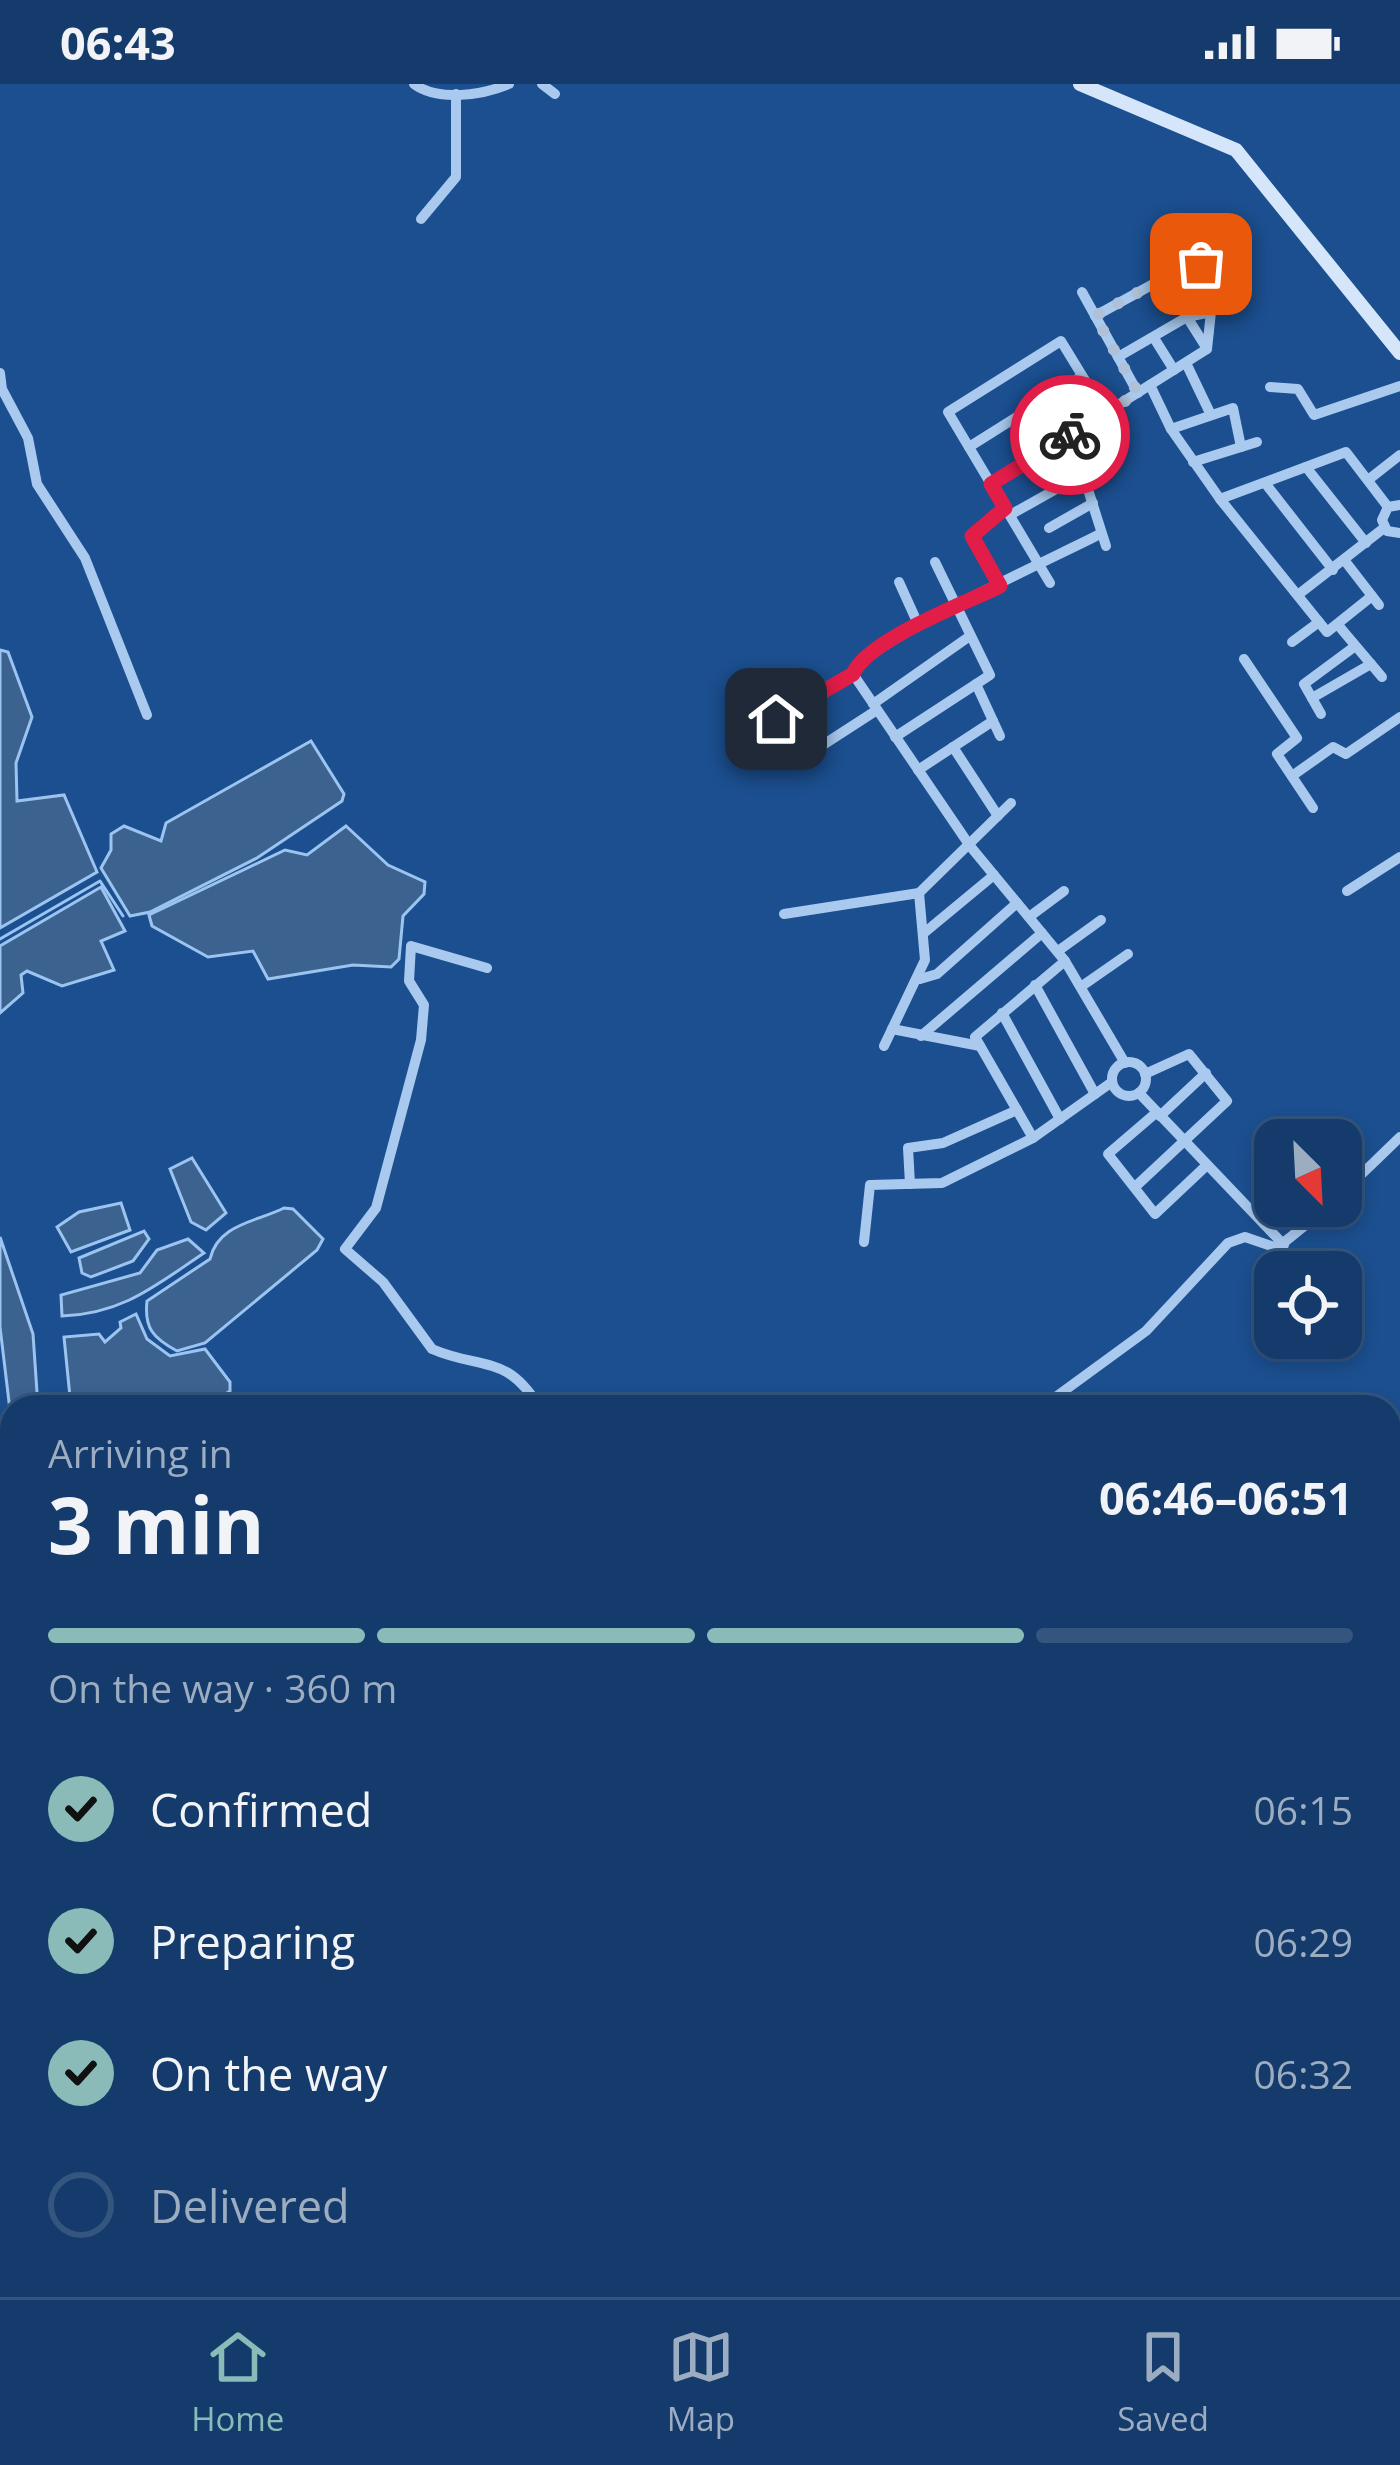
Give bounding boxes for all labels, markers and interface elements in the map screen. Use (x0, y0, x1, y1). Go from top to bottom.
text: 06:43 (60, 12, 176, 73)
pin (1150, 213, 1252, 315)
icon: bag (1168, 231, 1234, 297)
courier (1010, 375, 1130, 495)
icon: bike (1037, 402, 1103, 468)
pin (725, 668, 827, 770)
icon: home (743, 686, 809, 752)
north arrow (1254, 1119, 1362, 1227)
map controls (1254, 1119, 1362, 1359)
button: locate (1254, 1251, 1362, 1359)
text: Arriving in (48, 1426, 233, 1479)
text: 06:46–06:51 (1099, 1467, 1353, 1528)
text: 3 min (48, 1471, 265, 1577)
text: On the way · 360 m (48, 1661, 397, 1714)
icon: check (48, 1776, 114, 1842)
text: Confirmed (150, 1779, 372, 1840)
text: 06:15 (1254, 1783, 1353, 1836)
icon: check (48, 1908, 114, 1974)
text: Preparing (150, 1911, 355, 1972)
text: 06:29 (1254, 1915, 1353, 1968)
icon: check (48, 2040, 114, 2106)
text: On the way (150, 2043, 387, 2104)
text: 06:32 (1254, 2047, 1353, 2100)
text: Delivered (150, 2175, 350, 2236)
tab: Home (191, 2324, 284, 2441)
tab: Map (667, 2324, 735, 2441)
tab: Saved (1117, 2324, 1209, 2441)

